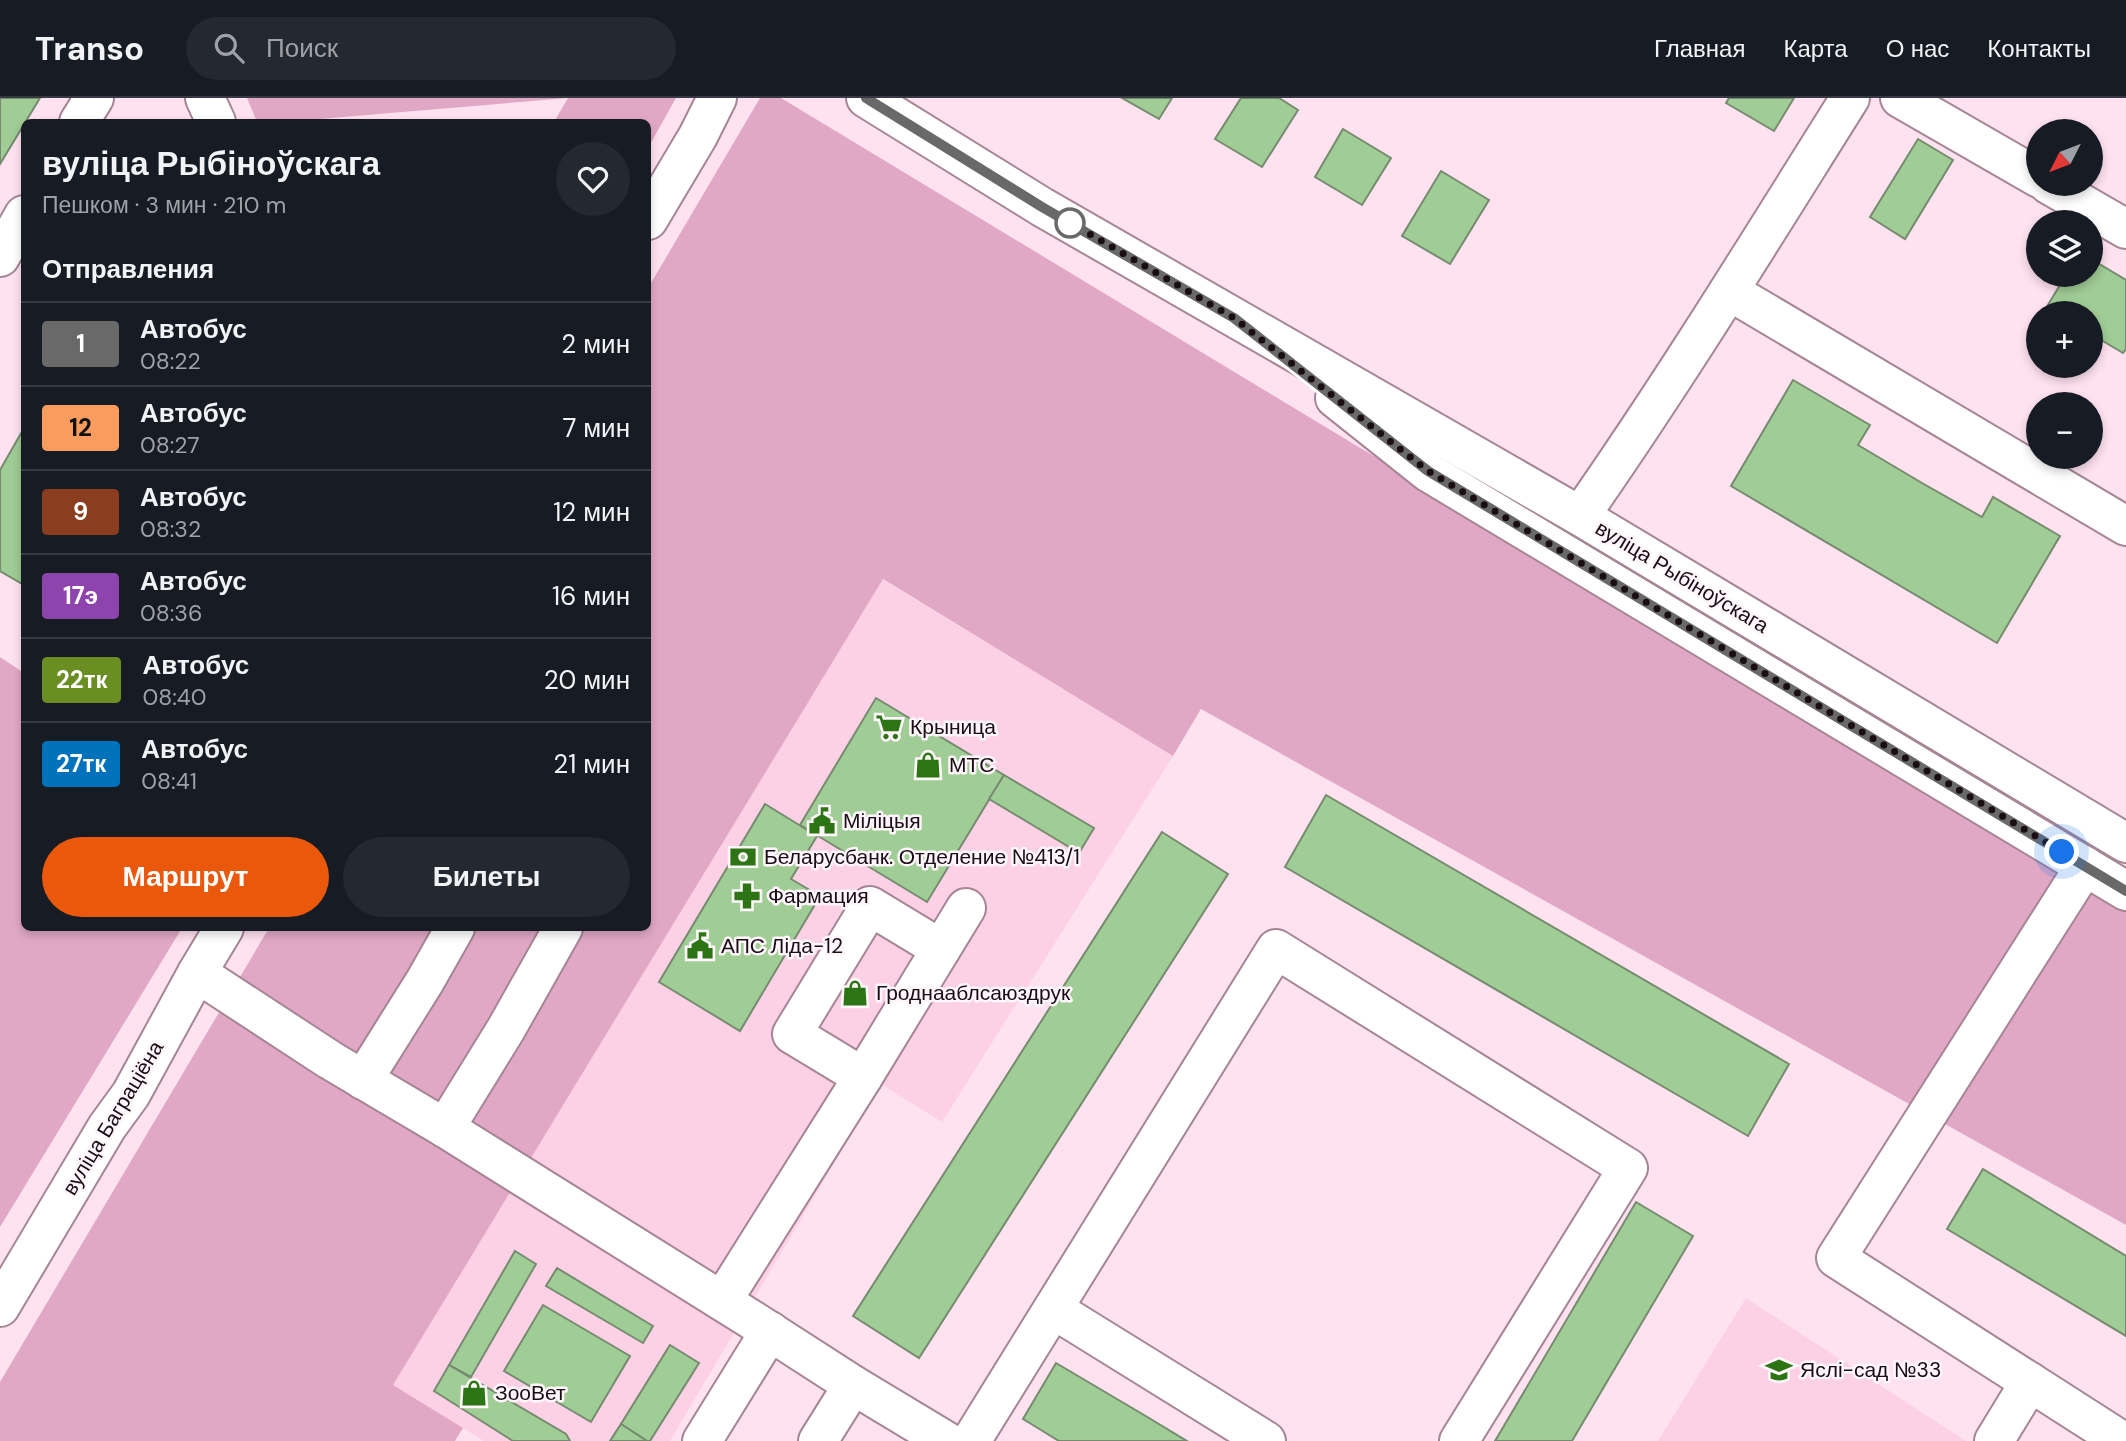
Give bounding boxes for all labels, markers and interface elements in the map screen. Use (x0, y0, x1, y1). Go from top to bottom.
search box (186, 17, 676, 80)
text: Transo (35, 27, 144, 70)
icon: search (210, 29, 248, 67)
text: Поиск (266, 31, 338, 65)
text: Главная (1654, 33, 1745, 64)
text: Карта (1783, 33, 1848, 64)
text: О нас (1886, 33, 1949, 64)
text: Контакты (1987, 33, 2091, 64)
north arrow (2026, 119, 2104, 196)
map controls (2026, 119, 2103, 469)
text: вуліца Рыбіноўскага (42, 142, 380, 185)
button: heart (556, 142, 630, 216)
text: Пешком · 3 мин · 210 m (42, 190, 286, 220)
unlabelled marker (1055, 208, 1085, 238)
button: layers (2026, 210, 2103, 287)
text: Отправления (42, 252, 214, 286)
button: + (2026, 301, 2103, 378)
text: Автобус (140, 312, 247, 346)
text: 2 мин (561, 327, 630, 361)
text: 1 (76, 328, 85, 359)
text: 08:22 (140, 346, 201, 376)
button: − (2026, 392, 2103, 469)
text: Автобус (140, 396, 247, 430)
text: 7 мин (562, 411, 630, 445)
text: 12 (69, 412, 92, 443)
text: 08:27 (140, 430, 200, 460)
text: Автобус (140, 480, 247, 514)
text: 12 мин (553, 495, 630, 529)
text: 9 (73, 496, 88, 527)
text: 08:32 (140, 514, 201, 544)
street label: вуліца Рыбіноўскага (1590, 514, 1774, 640)
text: Автобус (140, 564, 247, 598)
text: 16 мин (552, 579, 630, 613)
text: 17э (63, 580, 98, 611)
text: 08:36 (140, 598, 202, 628)
text: Автобус (142, 648, 249, 682)
text: 20 мин (544, 663, 630, 697)
text: 22тк (56, 664, 107, 695)
text: 08:40 (142, 682, 207, 712)
supermarket icon: Крыница (874, 712, 904, 742)
place label: Крыница (910, 713, 996, 741)
text: Автобус (141, 732, 248, 766)
text: 21 мин (553, 747, 630, 781)
text: 27тк (56, 748, 106, 779)
shop icon: МТС (913, 750, 943, 780)
place label: МТС (949, 751, 995, 779)
text: 08:41 (141, 766, 197, 796)
public building icon: Міліцыя (807, 806, 837, 836)
place label: Міліцыя (843, 807, 921, 835)
your location (2044, 834, 2079, 869)
button: Маршрут (42, 837, 329, 917)
button: Билеты (343, 837, 630, 917)
bank icon: Беларусбанк. Отделение №413/1 (728, 842, 758, 872)
place label: Беларусбанк. Отделение №413/1 (764, 843, 1080, 871)
pharmacy icon: Фармация (732, 881, 762, 911)
place label: Фармация (768, 882, 869, 910)
public building icon: АПС Ліда-12 (685, 931, 715, 961)
place label: АПС Ліда-12 (721, 932, 843, 960)
shop icon: Гроднааблсаюздрук (840, 978, 870, 1008)
place label: Гроднааблсаюздрук (876, 979, 1071, 1007)
street label: вуліца Баграціёна (56, 1035, 170, 1200)
school or university icon: Яслі-сад №33 (1764, 1355, 1794, 1385)
place label: Яслі-сад №33 (1800, 1356, 1941, 1384)
shop icon: ЗооВет (459, 1378, 489, 1408)
place label: ЗооВет (495, 1379, 566, 1407)

